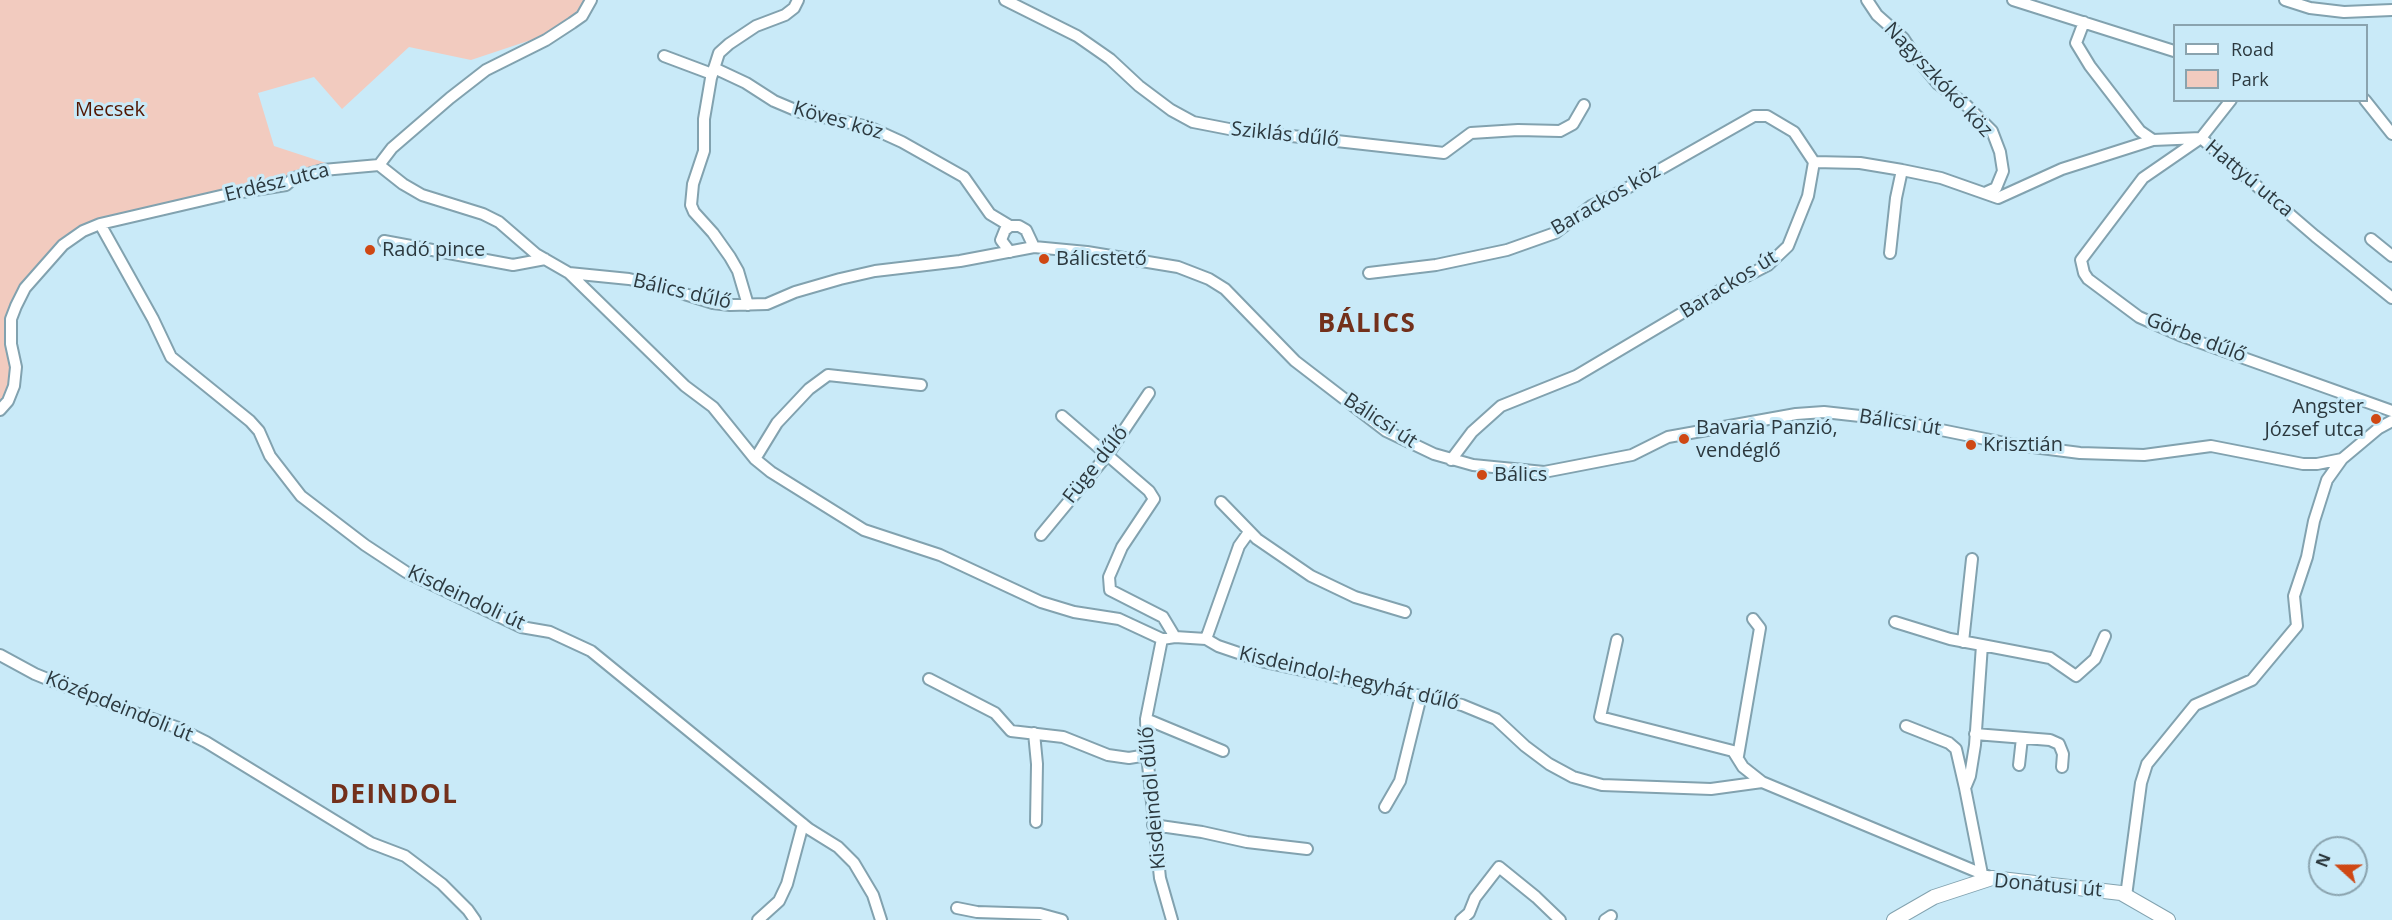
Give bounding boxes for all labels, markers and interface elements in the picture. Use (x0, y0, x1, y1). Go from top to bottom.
street label: Nagyszkókó köz (1879, 18, 1997, 142)
legend (2173, 24, 2368, 102)
text: Road (2231, 37, 2274, 61)
text: Park (2231, 67, 2269, 91)
street label: Köves köz (790, 97, 886, 145)
park label: Mecsek (75, 98, 145, 122)
street label: Sziklás dűlő (1230, 117, 1340, 153)
street label: Hattyú utca (2200, 135, 2298, 223)
street label: Erdész utca (222, 158, 332, 208)
street label: Barackos köz (1547, 159, 1665, 241)
place label: Radó pince (382, 238, 485, 262)
marker: Radó pince (363, 243, 377, 257)
street label: Barackos út (1676, 246, 1782, 324)
place label: Bálicstető (1056, 247, 1147, 271)
marker: Bálicstető (1037, 252, 1051, 266)
street label: Bálics dűlő (631, 269, 733, 315)
street label: Görbe dűlő (2143, 308, 2249, 368)
district label: BÁLICS (1318, 309, 1416, 341)
street label: Bálicsi út (1339, 388, 1421, 454)
place label: Angster József utca (2264, 395, 2364, 442)
street label: Bálicsi út (1857, 405, 1943, 441)
marker: Angster József utca (2369, 412, 2383, 426)
place label: Bavaria Panzió, vendéglő (1696, 416, 1838, 463)
street label: Füge dűlő (1058, 422, 1134, 508)
marker: Bavaria Panzió, vendéglő (1677, 432, 1691, 446)
place label: Krisztián (1983, 433, 2063, 457)
marker: Krisztián (1964, 438, 1978, 452)
place label: Bálics (1494, 463, 1547, 487)
marker: Bálics (1475, 468, 1489, 482)
street label: Kisdeindoli út (404, 560, 528, 636)
street label: Kisdeindol-hegyhát dűlő (1237, 642, 1461, 716)
street label: Középdeindoli út (42, 666, 196, 748)
street label: Kisdeindol dűlő (1135, 725, 1171, 871)
district label: DEINDOL (330, 780, 458, 812)
north arrow (2308, 836, 2368, 896)
text: N (2310, 850, 2336, 870)
street label: Donátusi út (1993, 869, 2103, 903)

